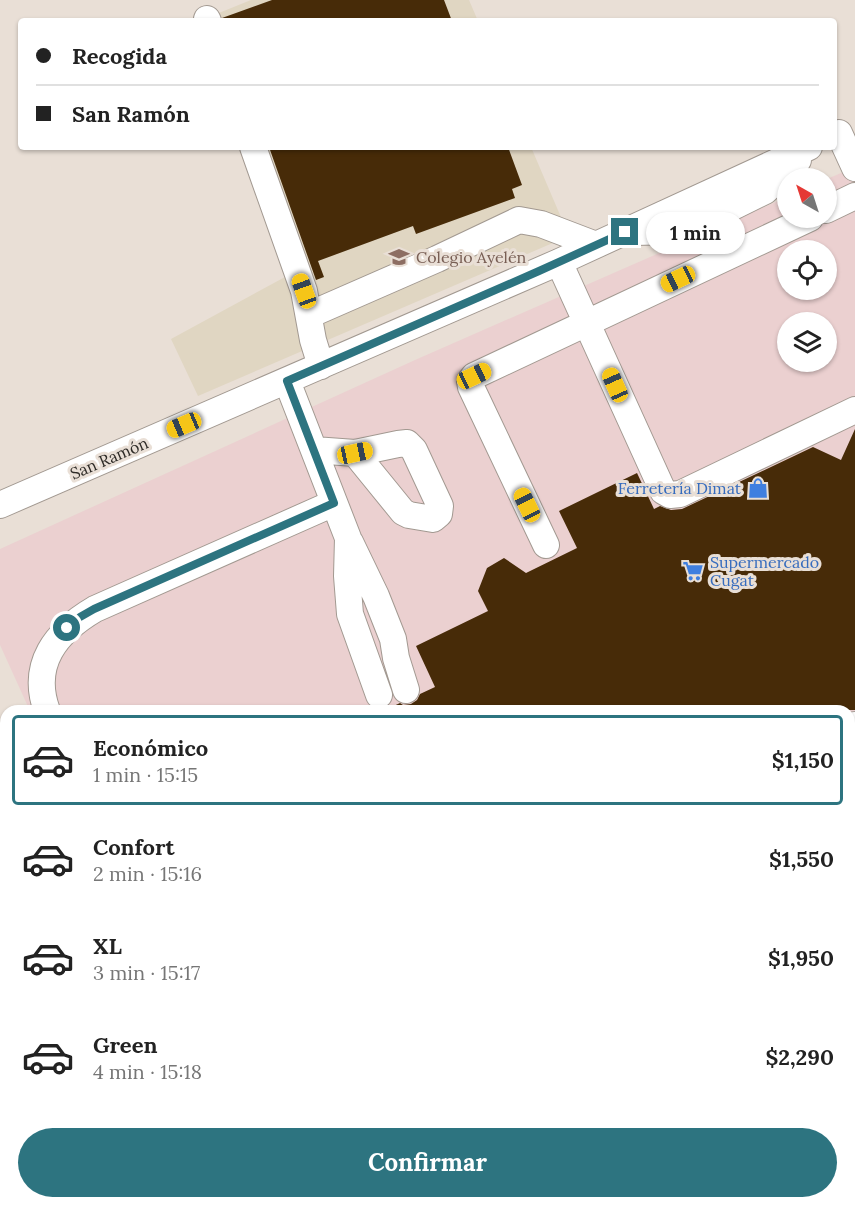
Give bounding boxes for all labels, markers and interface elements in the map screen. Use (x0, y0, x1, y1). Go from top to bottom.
text: Recogida (72, 42, 167, 70)
text: San Ramón (72, 100, 190, 128)
north arrow (777, 168, 837, 228)
map controls (777, 168, 837, 372)
callout: 1 min (646, 211, 745, 253)
route end (611, 218, 638, 245)
text: 1 min (670, 220, 721, 245)
button: locate (777, 240, 837, 300)
school or university icon: Colegio Ayelén (387, 245, 411, 269)
place label: Colegio Ayelén (416, 247, 527, 267)
car (658, 263, 698, 295)
car (289, 271, 319, 311)
button: layers (777, 312, 837, 372)
car (454, 360, 494, 392)
car (599, 365, 631, 405)
car (164, 410, 204, 440)
street label: San Ramón (67, 432, 151, 483)
car (336, 440, 374, 466)
shop icon: Ferretería Dimat (746, 476, 770, 500)
place label: Ferretería Dimat (618, 478, 742, 498)
car (511, 485, 543, 525)
place label: Supermercado Cugat (710, 552, 819, 590)
supermarket icon: Supermercado Cugat (681, 559, 705, 583)
route start (53, 614, 80, 641)
icon: car (21, 733, 75, 787)
text: Económico (93, 734, 208, 762)
text: $1,150 (772, 746, 834, 774)
text: 1 min · 15:15 (93, 762, 198, 787)
icon: car (21, 832, 75, 886)
text: Confort (93, 833, 175, 861)
text: $1,550 (769, 845, 834, 873)
text: 2 min · 15:16 (93, 861, 202, 886)
icon: car (21, 931, 75, 985)
text: XL (93, 932, 122, 960)
text: $1,950 (768, 944, 834, 972)
text: 3 min · 15:17 (93, 960, 200, 985)
icon: car (21, 1030, 75, 1084)
text: Green (93, 1031, 158, 1059)
text: $2,290 (765, 1043, 834, 1071)
text: 4 min · 15:18 (93, 1059, 202, 1084)
button: Confirmar (18, 1128, 837, 1197)

